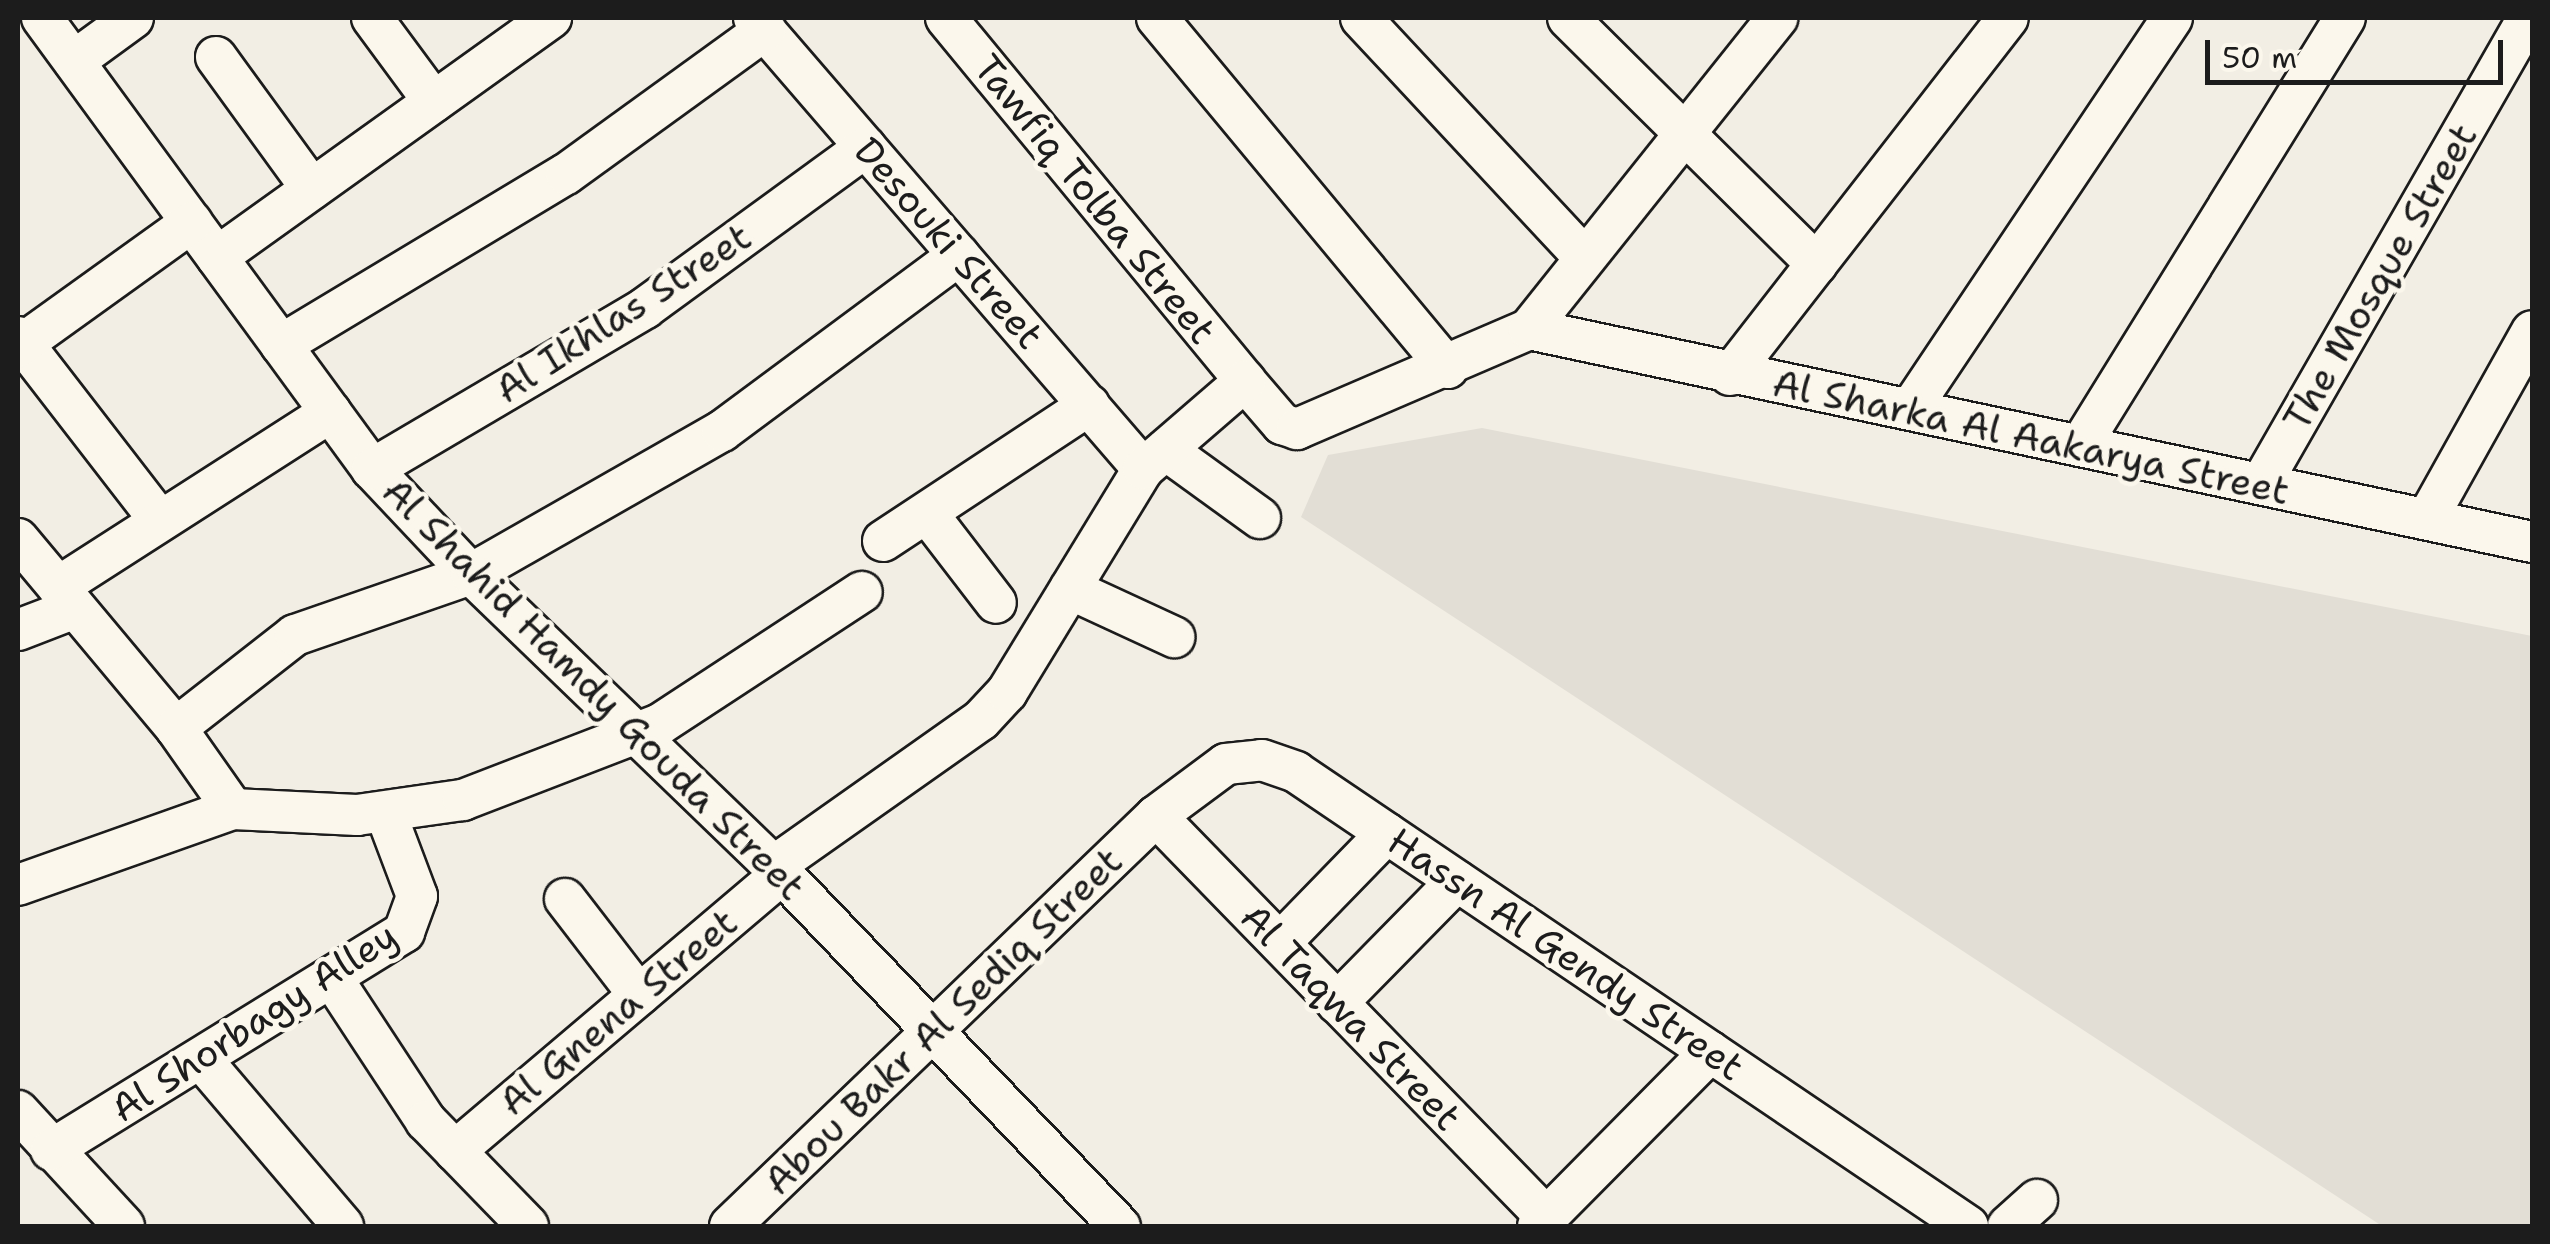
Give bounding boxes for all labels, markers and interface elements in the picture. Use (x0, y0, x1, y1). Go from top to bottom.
scale bar (2210, 20, 2508, 82)
text: 50 m (2222, 37, 2297, 78)
street label: Tawfiq Tolba Street (964, 45, 1226, 353)
street label: The Mosque Street (2274, 116, 2486, 438)
street label: Desouki Street (845, 128, 1053, 358)
street label: Al Ikhlas Street (487, 213, 759, 413)
street label: Al Sharka Al Aakarya Street (1769, 360, 2293, 514)
street label: Al Shahid Hamdy Gouda Street (373, 468, 815, 910)
street label: Hassn Al Gendy Street (1380, 818, 1752, 1090)
street label: Abou Bakr Al Sediq Street (755, 838, 1131, 1204)
street label: Al Taqwa Street (1231, 894, 1471, 1140)
street label: Al Gnena Street (490, 899, 746, 1125)
street label: Al Shorbagy Alley (102, 913, 406, 1131)

